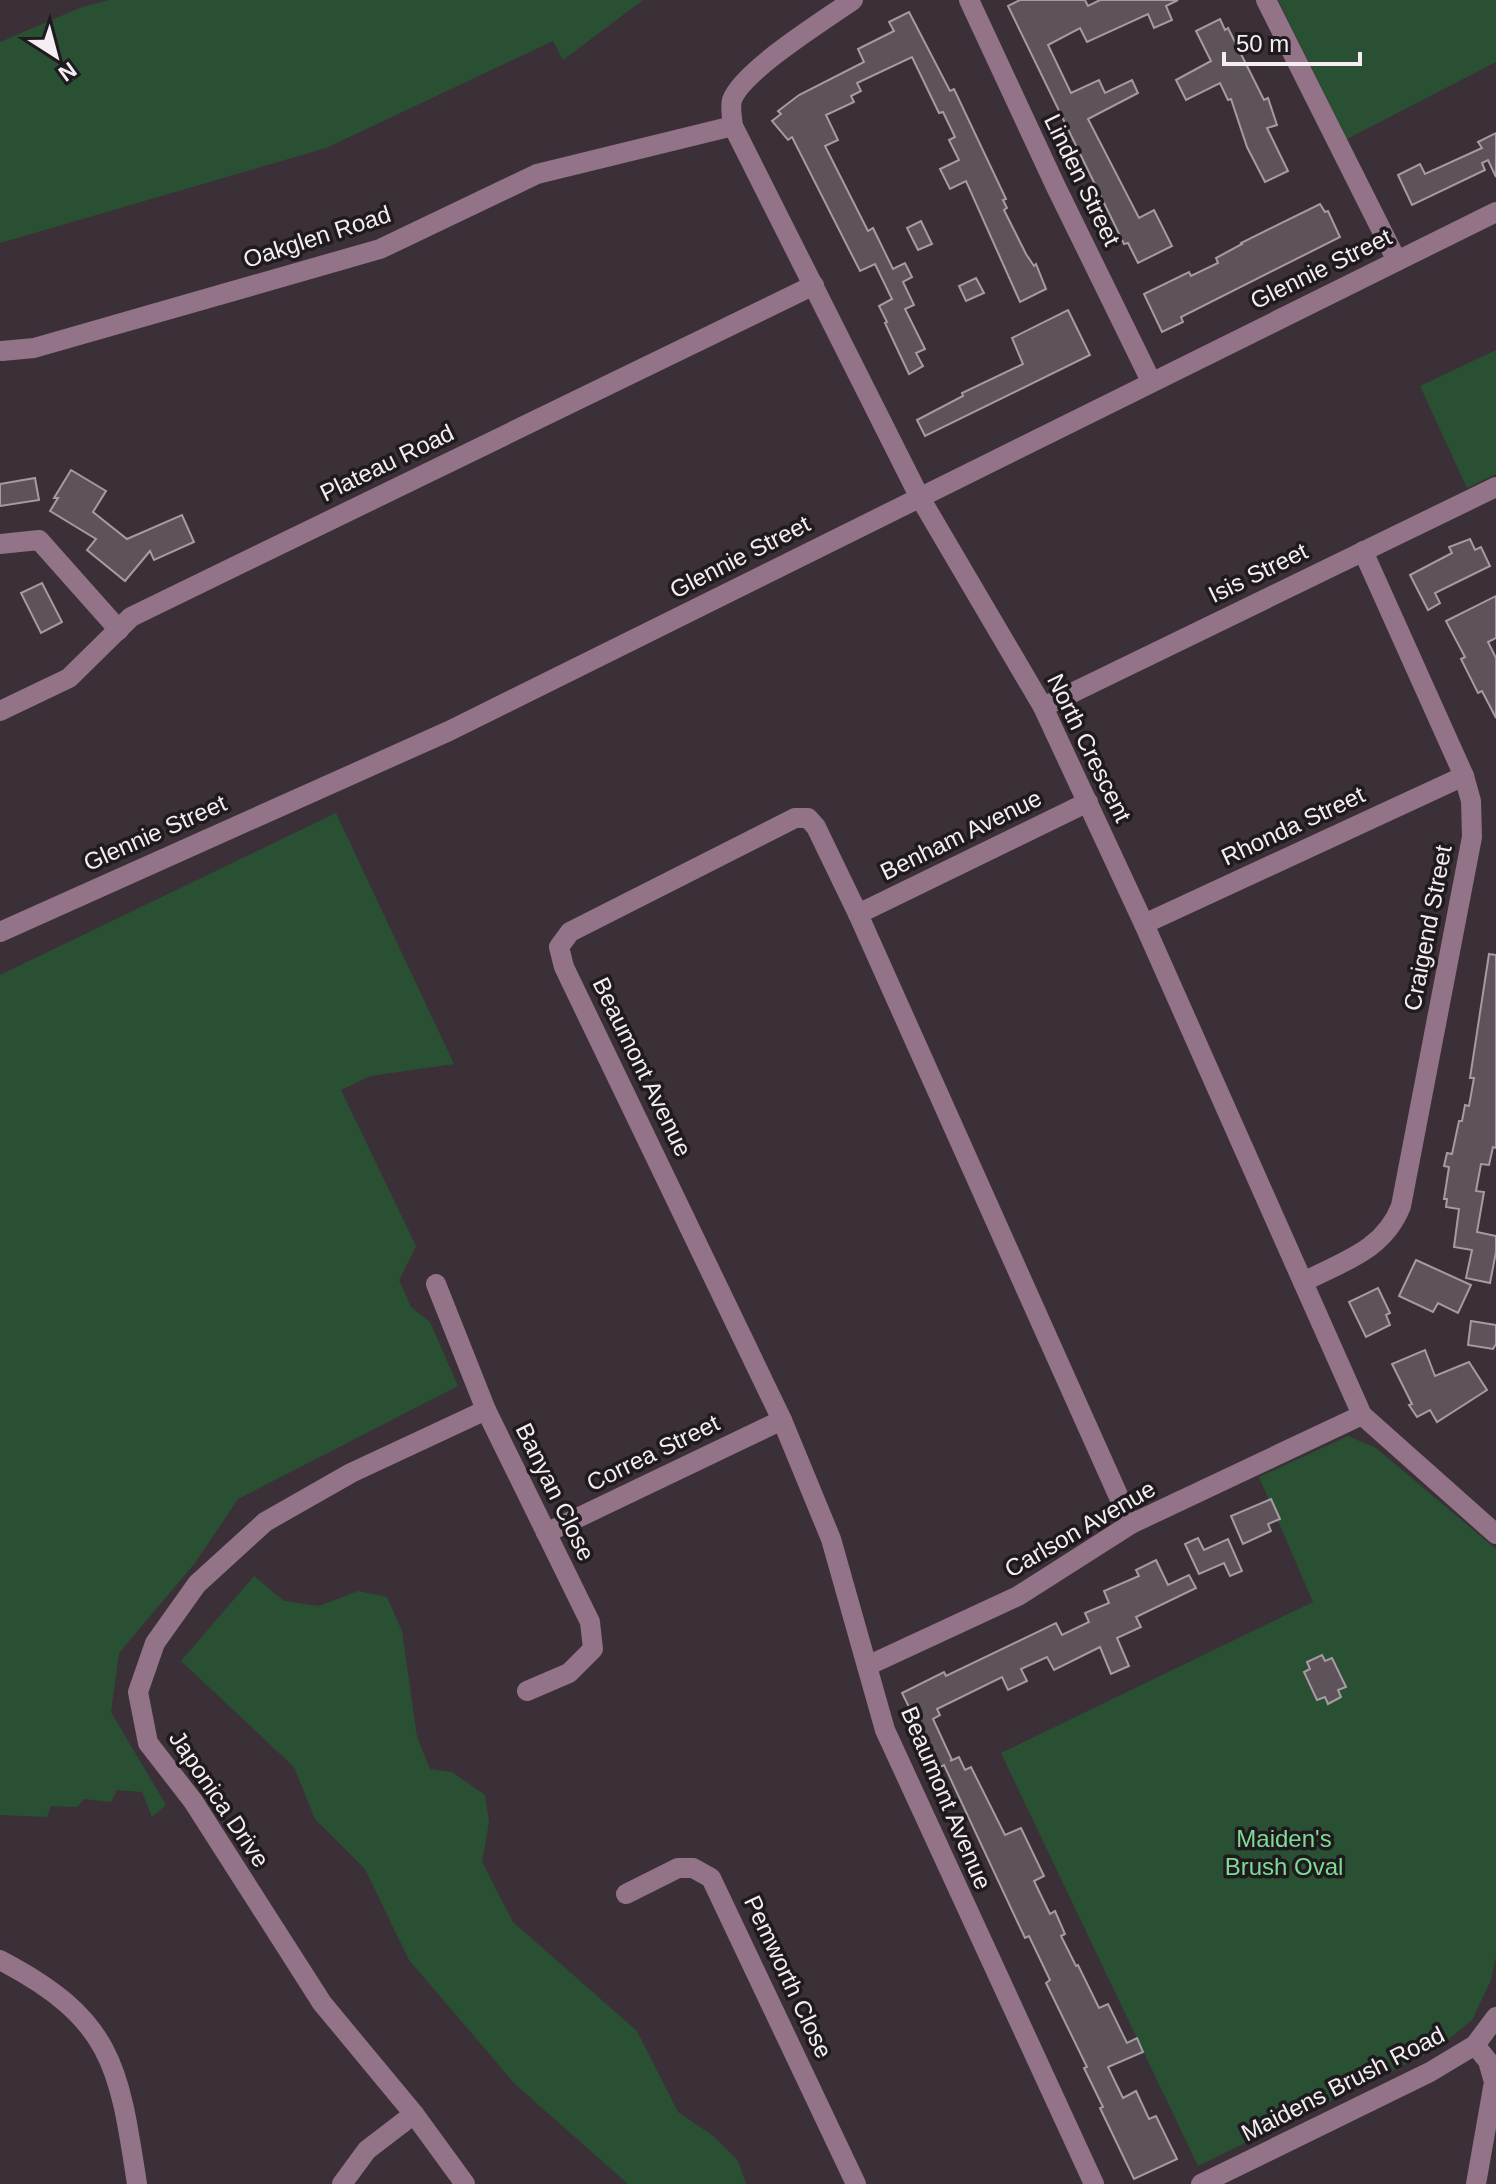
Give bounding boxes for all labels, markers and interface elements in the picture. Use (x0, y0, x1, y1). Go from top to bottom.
north arrow (16, 16, 96, 96)
scale bar (1224, 16, 1360, 66)
text: 50 m (1236, 30, 1289, 57)
text: N (54, 57, 81, 87)
street label: Linden Street (1039, 110, 1126, 250)
street label: Oakglen Road (240, 200, 394, 273)
street label: Glennie Street (1246, 223, 1396, 314)
street label: Plateau Road (315, 419, 458, 507)
street label: Glennie Street (665, 510, 815, 603)
street label: Isis Street (1204, 537, 1312, 608)
street label: North Crescent (1042, 669, 1137, 827)
street label: Rhonda Street (1217, 780, 1369, 870)
street label: Benham Avenue (876, 784, 1046, 885)
street label: Glennie Street (79, 789, 231, 876)
street label: Craigend Street (1398, 843, 1457, 1013)
street label: Beaumont Avenue (587, 973, 697, 1161)
street label: Correa Street (582, 1409, 724, 1496)
street label: Banyan Close (511, 1419, 600, 1565)
street label: Carlson Avenue (1000, 1475, 1160, 1583)
street label: Beaumont Avenue (896, 1702, 997, 1893)
street label: Japonica Drive (164, 1725, 275, 1872)
park label: Maiden's Brush Oval (1225, 1825, 1343, 1880)
street label: Pemworth Close (739, 1891, 838, 2062)
street label: Maidens Brush Road (1237, 2021, 1449, 2146)

